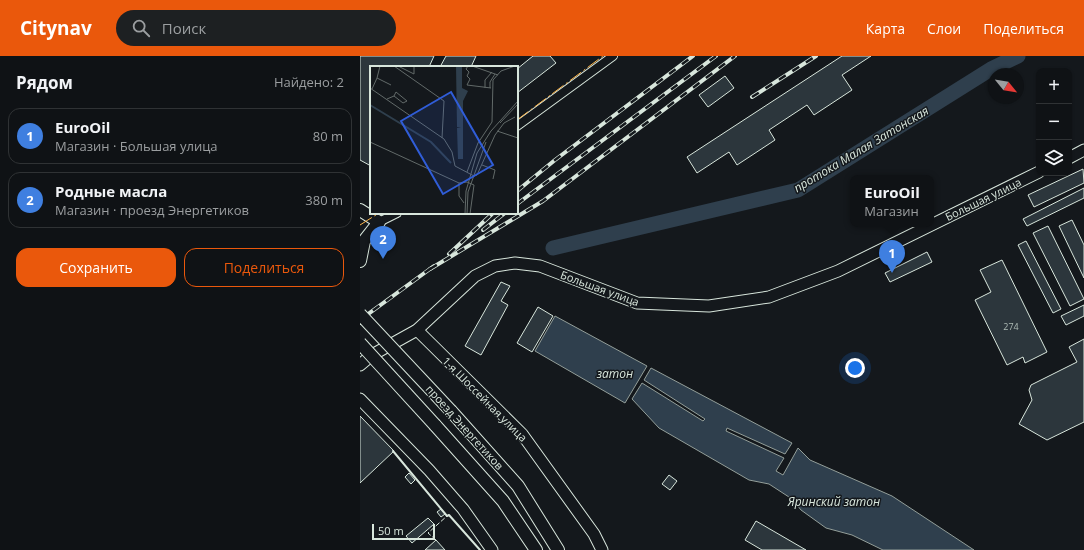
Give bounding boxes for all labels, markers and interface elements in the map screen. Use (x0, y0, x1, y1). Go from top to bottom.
search box (116, 10, 396, 46)
text: Citynav (20, 15, 92, 41)
icon: search (130, 17, 152, 39)
text: Поиск (162, 18, 206, 38)
text: Карта (866, 19, 905, 38)
text: Слои (927, 19, 961, 38)
text: Поделиться (983, 19, 1064, 38)
inset map (370, 66, 518, 214)
north arrow (988, 68, 1024, 104)
map controls (1036, 68, 1072, 176)
button: + (1036, 68, 1072, 104)
text: Рядом (16, 71, 73, 94)
text: Найдено: 2 (274, 73, 344, 91)
water label: протока Малая Затонская (790, 102, 932, 196)
button: − (1036, 104, 1072, 140)
text: EuroOil (55, 117, 110, 137)
text: 1 (26, 127, 34, 145)
text: 80 m (313, 127, 343, 145)
text: Магазин · Большая улица (55, 137, 218, 155)
button: layers (1036, 140, 1072, 176)
street label: Большая улица (943, 174, 1023, 224)
popup (850, 175, 934, 227)
text: Родные масла (55, 181, 167, 201)
text: EuroOil (864, 182, 920, 202)
text: 2 (26, 191, 34, 209)
text: 380 m (305, 191, 343, 209)
text: Магазин · проезд Энергетиков (55, 201, 249, 219)
text: Магазин (864, 202, 919, 220)
pin: 2 (370, 226, 396, 259)
pin: 1 (879, 240, 905, 273)
button: Сохранить (16, 248, 176, 287)
button: Поделиться (184, 248, 344, 287)
street label: Большая улица (559, 267, 641, 309)
house number: 274 (1003, 320, 1019, 333)
street label: 1-я Шоссейная улица (439, 353, 531, 445)
your location (845, 358, 865, 378)
water label: затон (596, 365, 633, 382)
street label: проезд Энергетиков (423, 381, 507, 473)
water label: Яринский затон (787, 493, 880, 510)
scale bar (372, 522, 435, 541)
text: 50 m (378, 523, 404, 538)

